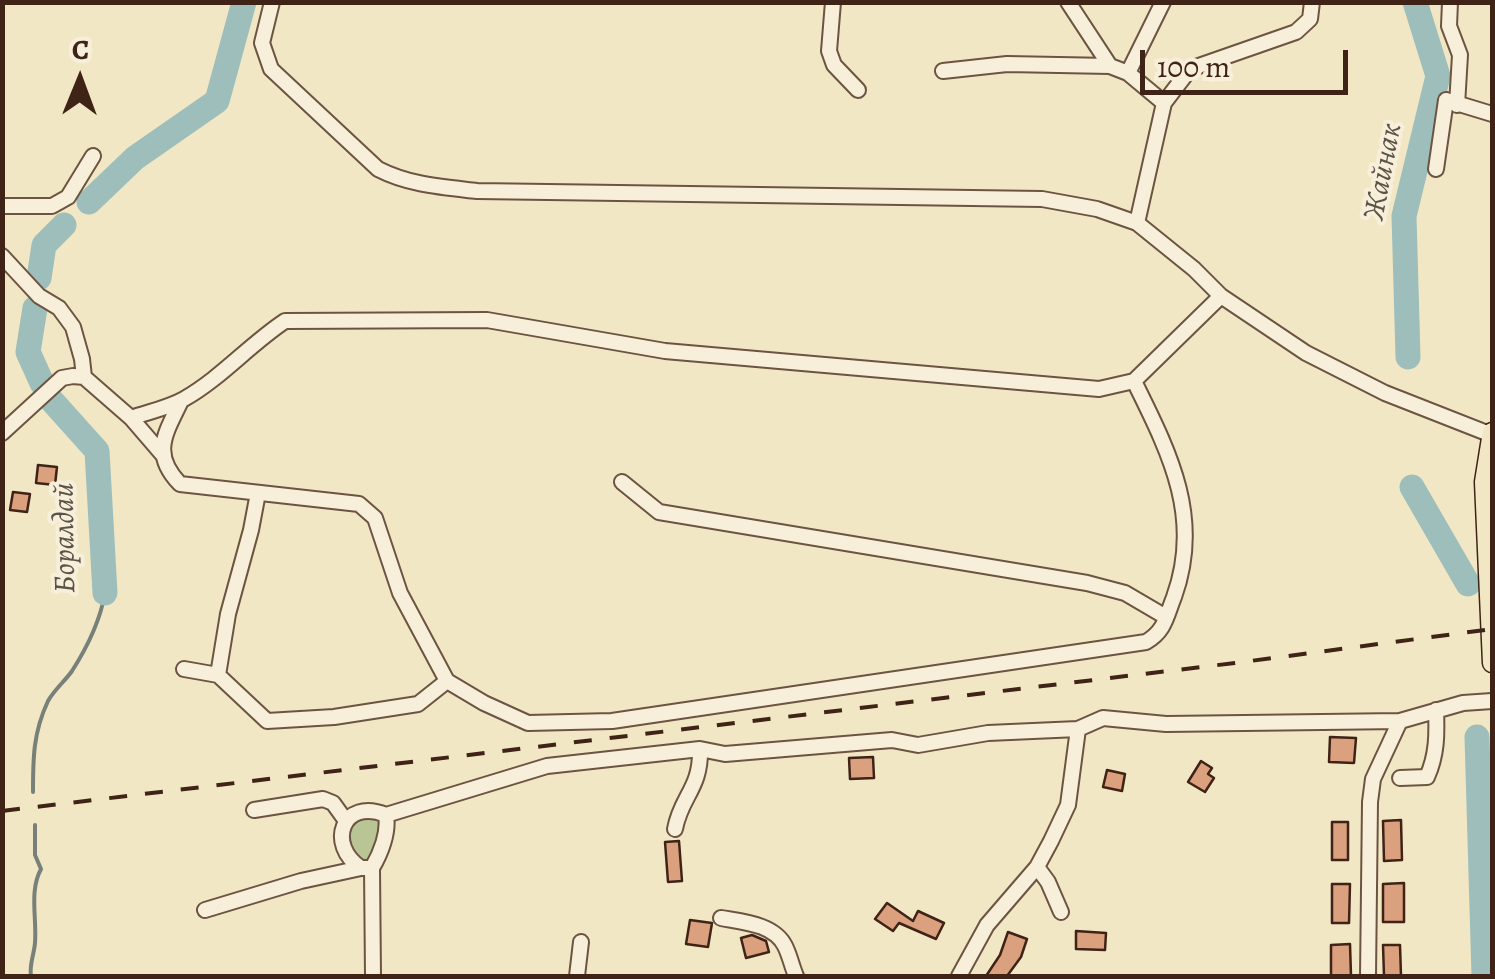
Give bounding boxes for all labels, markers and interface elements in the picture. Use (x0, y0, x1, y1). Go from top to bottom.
north arrow (30, 30, 130, 130)
scale bar (1145, 30, 1352, 92)
text: С (72, 31, 89, 69)
text: 100 m (1157, 47, 1230, 87)
water label: Жайнак (1357, 120, 1411, 224)
water label: Боралдай (47, 482, 85, 594)

